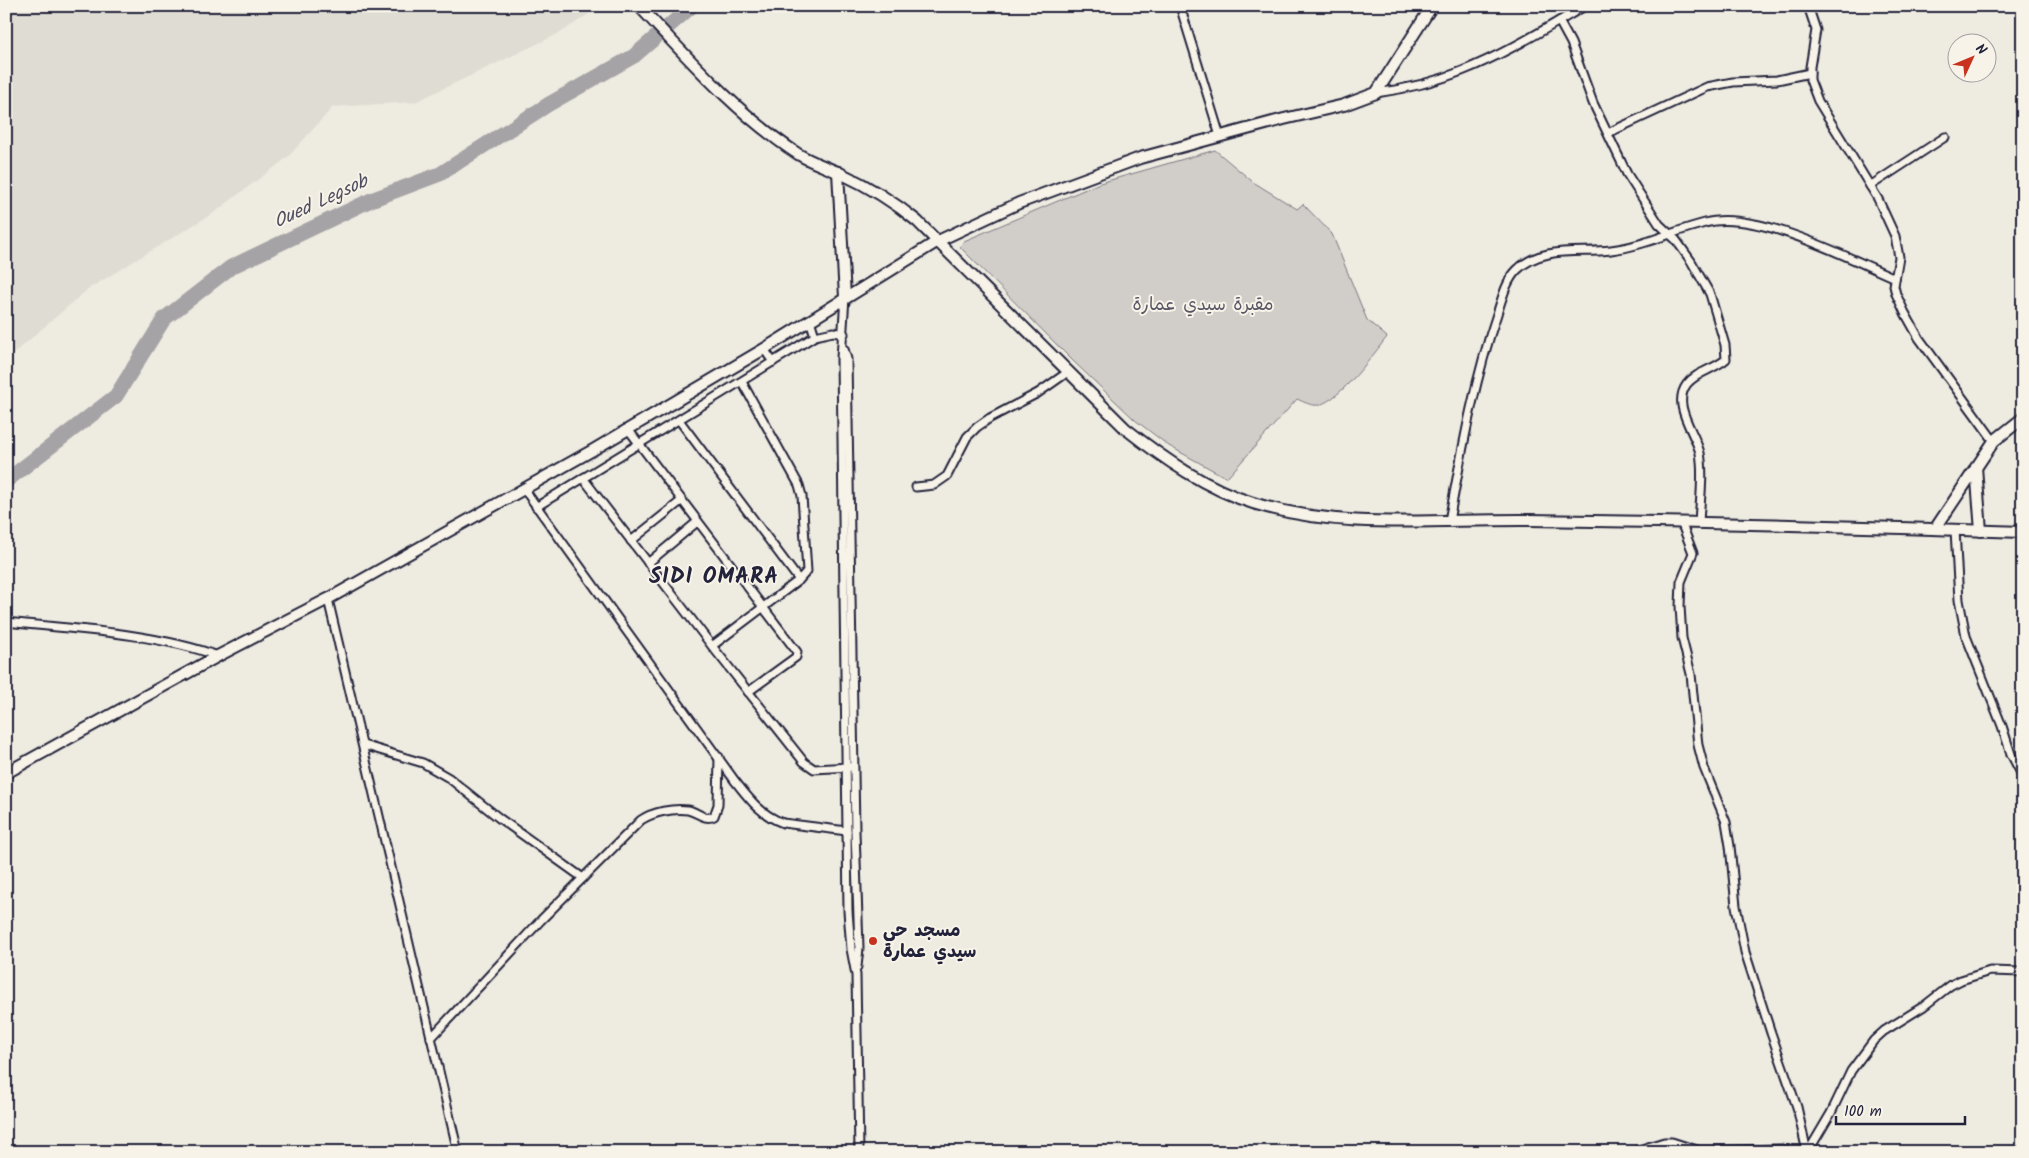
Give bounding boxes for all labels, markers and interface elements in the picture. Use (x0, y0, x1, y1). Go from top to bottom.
north arrow (1946, 32, 1996, 82)
text: N (1970, 39, 1992, 61)
water label: Oued Legsob (269, 166, 375, 237)
park label: مقبرة سيدي عمارة (1133, 291, 1273, 320)
district label: SIDI OMARA (649, 560, 779, 595)
place label: مسجد حي سيدي عمارة (883, 917, 976, 967)
marker: مسجد حي سيدي عمارة (867, 935, 879, 947)
scale bar (1836, 1093, 1965, 1125)
text: 100 m (1844, 1100, 1882, 1124)

